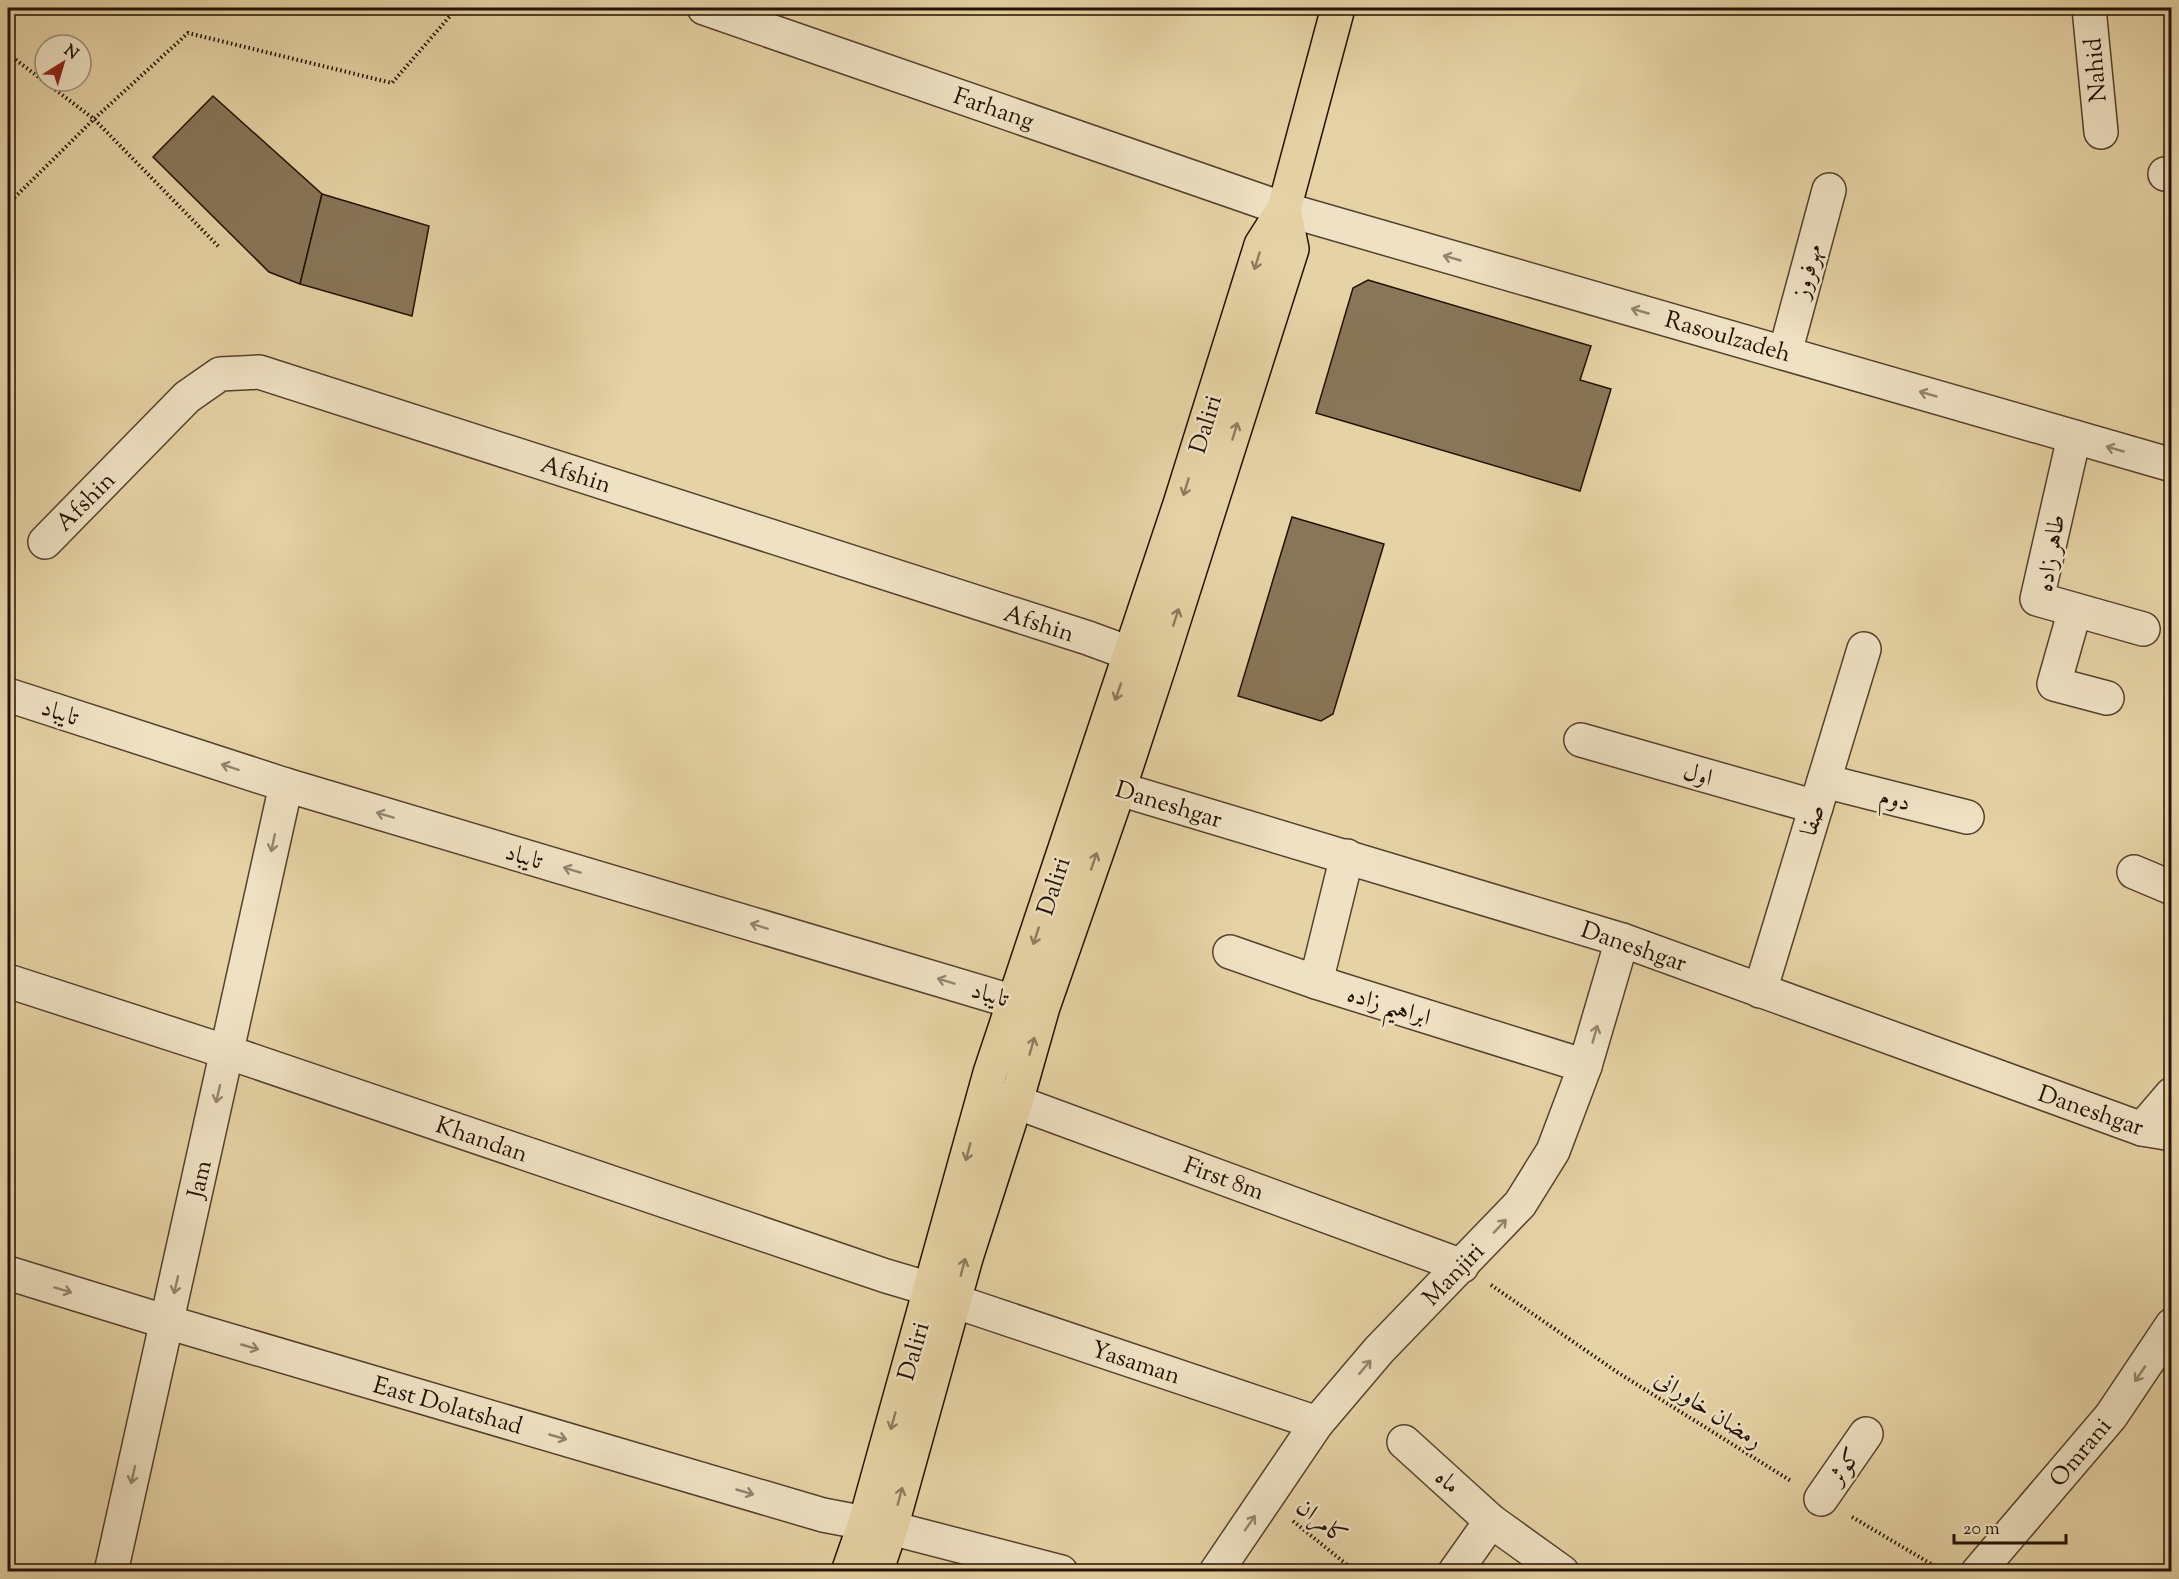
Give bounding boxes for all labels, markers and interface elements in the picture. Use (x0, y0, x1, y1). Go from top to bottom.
north arrow (33, 33, 93, 93)
street label: Nahid (2077, 36, 2117, 103)
text: N (58, 40, 83, 66)
street label: Farhang (948, 80, 1039, 140)
street label: مهرفروز (1785, 240, 1833, 305)
one-way arrow (1250, 251, 1261, 270)
one-way arrow (1443, 251, 1462, 263)
street label: Rasoulzadeh (1660, 304, 1794, 372)
one-way arrow (1631, 305, 1650, 316)
one-way arrow (1919, 388, 1938, 399)
street label: Daliri (1182, 391, 1232, 458)
one-way arrow (1230, 422, 1241, 441)
one-way arrow (2106, 442, 2125, 454)
street label: Afshin (536, 449, 615, 503)
street label: Afshin (49, 465, 124, 540)
one-way arrow (1180, 477, 1191, 496)
street label: طاهر زاده (2028, 512, 2075, 595)
street label: Afshin (999, 598, 1078, 652)
one-way arrow (1171, 608, 1182, 627)
one-way arrow (1111, 682, 1122, 701)
street label: تایباد (36, 692, 83, 736)
street label: اول (1679, 756, 1716, 796)
one-way arrow (221, 761, 240, 772)
street label: Daneshgar (1111, 774, 1226, 838)
street label: دوم (1875, 781, 1914, 823)
street label: صفا (1793, 801, 1835, 841)
one-way arrow (376, 809, 395, 820)
one-way arrow (267, 832, 278, 852)
street label: تایباد (501, 836, 547, 880)
one-way arrow (1089, 852, 1100, 871)
street label: Daliri (1030, 853, 1080, 920)
one-way arrow (563, 864, 582, 875)
street label: Daneshgar (1576, 914, 1691, 982)
one-way arrow (750, 920, 769, 931)
one-way arrow (1029, 926, 1040, 945)
street label: تایباد (967, 974, 1013, 1018)
one-way arrow (937, 975, 956, 986)
street label: ابراهیم زاده (1341, 978, 1434, 1040)
one-way arrow (1589, 1025, 1601, 1044)
one-way arrow (1027, 1037, 1038, 1056)
street label: Daneshgar (2033, 1078, 2148, 1146)
one-way arrow (212, 1084, 223, 1104)
street label: Khandan (431, 1109, 532, 1172)
one-way arrow (962, 1142, 973, 1161)
street label: First 8m (1178, 1150, 1268, 1210)
street label: Jam (180, 1157, 222, 1204)
one-way arrow (1493, 1218, 1507, 1233)
street label: Manjiri (1416, 1236, 1493, 1315)
one-way arrow (958, 1258, 970, 1277)
one-way arrow (169, 1275, 181, 1294)
one-way arrow (53, 1285, 72, 1296)
street label: Daliri (890, 1318, 939, 1385)
street label: Yasaman (1086, 1334, 1184, 1394)
one-way arrow (240, 1342, 259, 1353)
one-way arrow (1358, 1360, 1372, 1375)
street label: رمضان خاورانی (1647, 1363, 1769, 1458)
one-way arrow (2134, 1366, 2146, 1382)
street label: East Dolatshad (369, 1369, 527, 1445)
one-way arrow (887, 1411, 899, 1430)
street label: Omrani (2042, 1411, 2121, 1495)
one-way arrow (548, 1432, 567, 1443)
street label: کوثر (1819, 1442, 1871, 1495)
street label: ماه (1426, 1462, 1467, 1503)
one-way arrow (126, 1465, 138, 1484)
one-way arrow (735, 1487, 754, 1498)
one-way arrow (895, 1487, 906, 1506)
street label: کامران (1288, 1491, 1354, 1554)
scale bar (1954, 1507, 2066, 1545)
one-way arrow (1244, 1516, 1256, 1532)
text: 20 m (1963, 1517, 2000, 1543)

